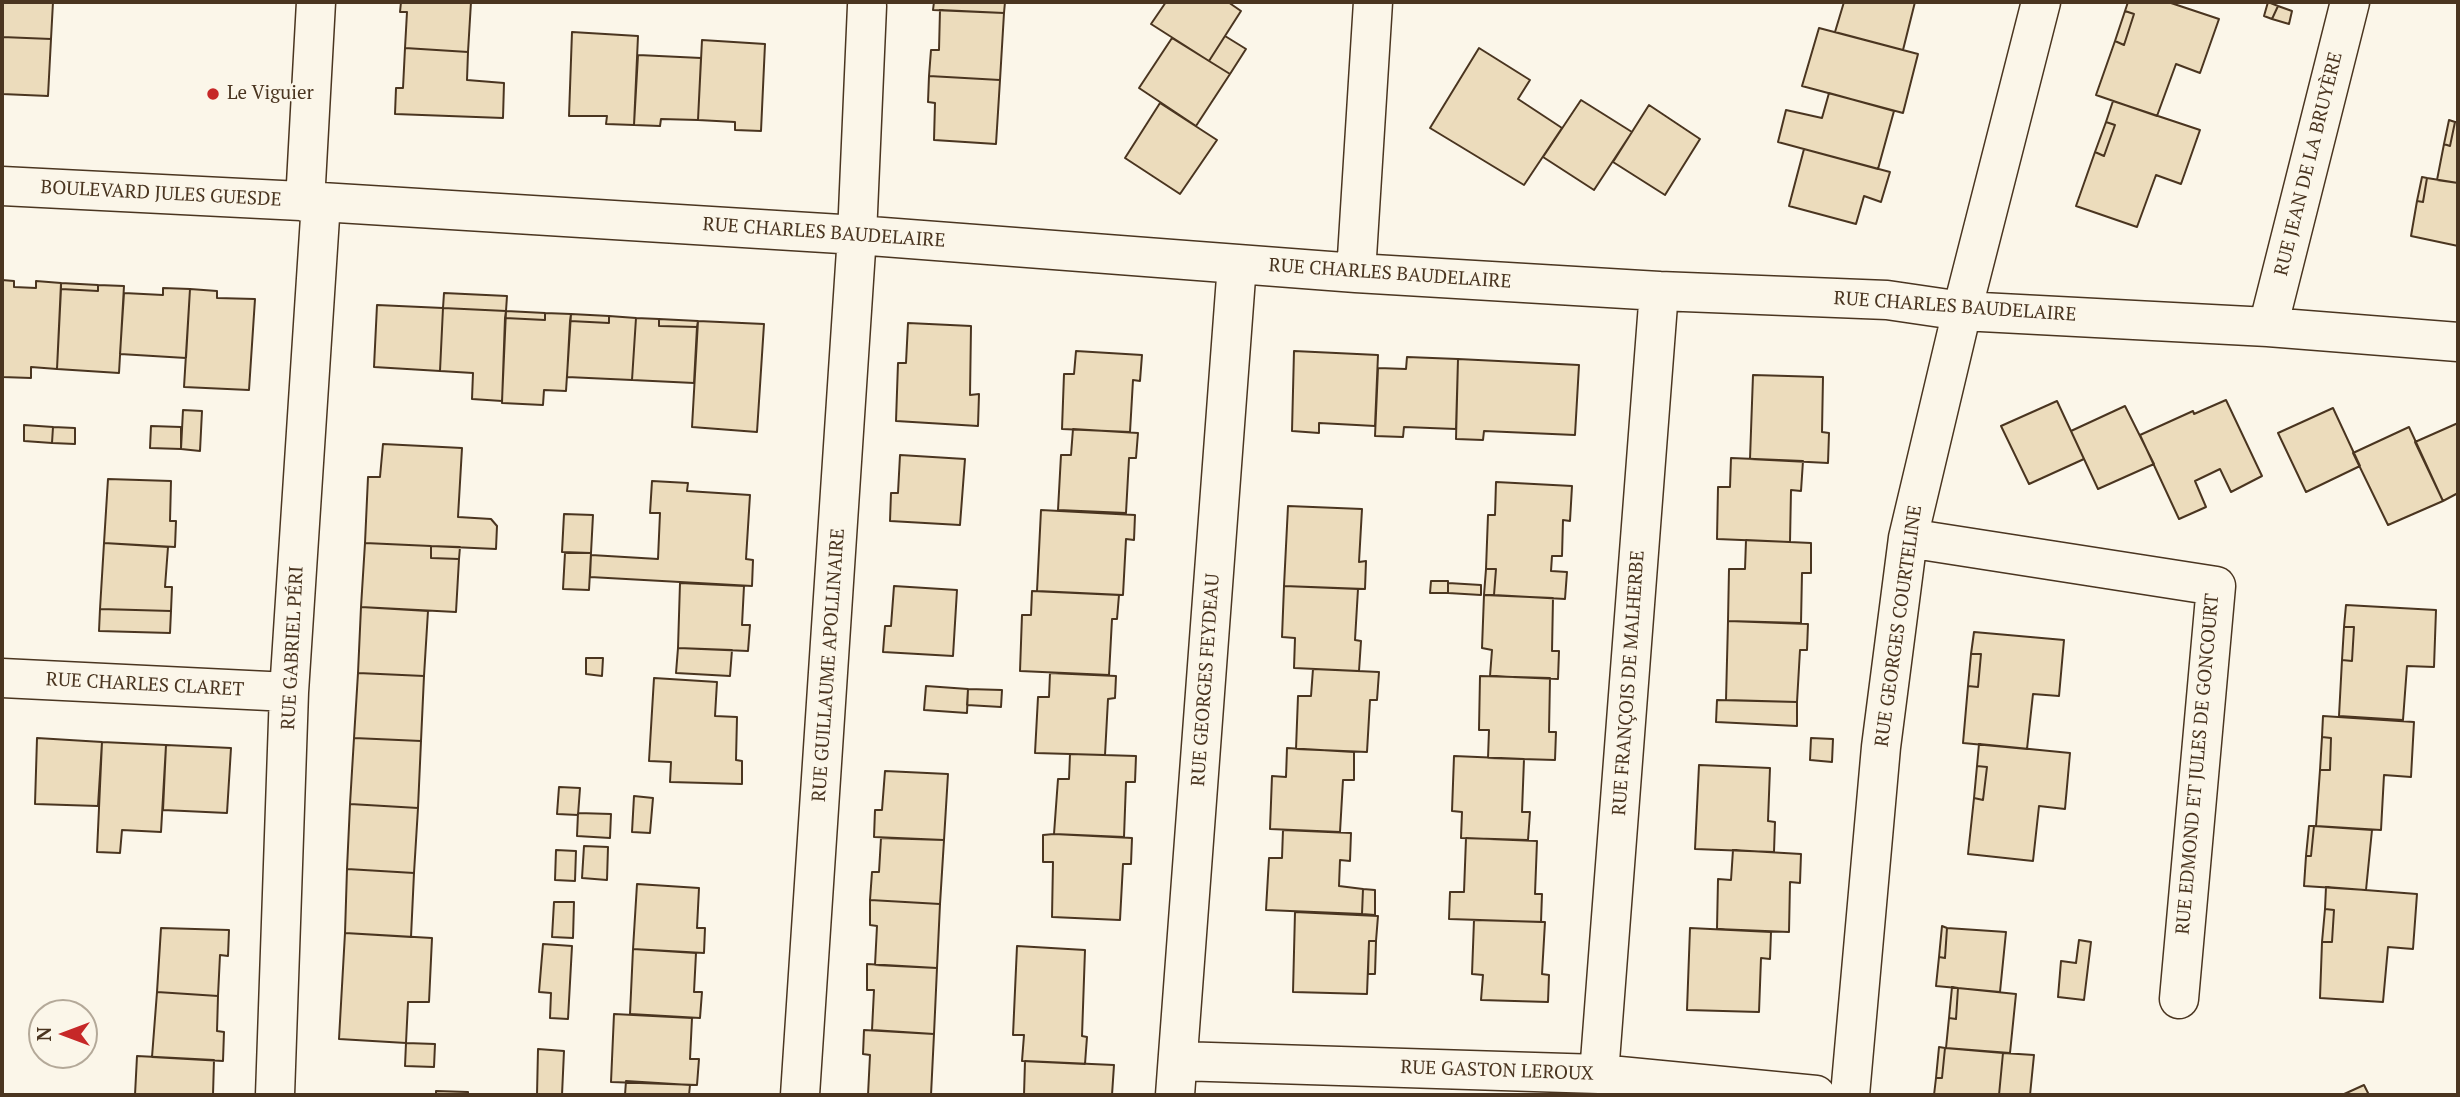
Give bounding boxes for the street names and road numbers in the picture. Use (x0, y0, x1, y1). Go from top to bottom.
street label: RUE JEAN DE LA BRUYÈRE (2270, 50, 2348, 278)
street label: BOULEVARD JULES GUESDE (40, 176, 282, 212)
street label: RUE CHARLES BAUDELAIRE (702, 213, 946, 253)
street label: RUE CHARLES BAUDELAIRE (1268, 254, 1512, 294)
street label: RUE CHARLES BAUDELAIRE (1833, 287, 2077, 327)
street label: RUE GEORGES COURTELINE (1871, 504, 1927, 748)
street label: RUE GUILLAUME APOLLINAIRE (808, 527, 850, 803)
street label: RUE FRANÇOIS DE MALHERBE (1608, 550, 1650, 816)
street label: RUE GABRIEL PÉRI (277, 565, 309, 731)
street label: RUE GEORGES FEYDEAU (1187, 573, 1225, 787)
street label: RUE EDMOND ET JULES DE GONCOURT (2172, 593, 2224, 935)
street label: RUE CHARLES CLARET (45, 668, 245, 702)
street label: RUE GASTON LEROUX (1400, 1056, 1594, 1086)

